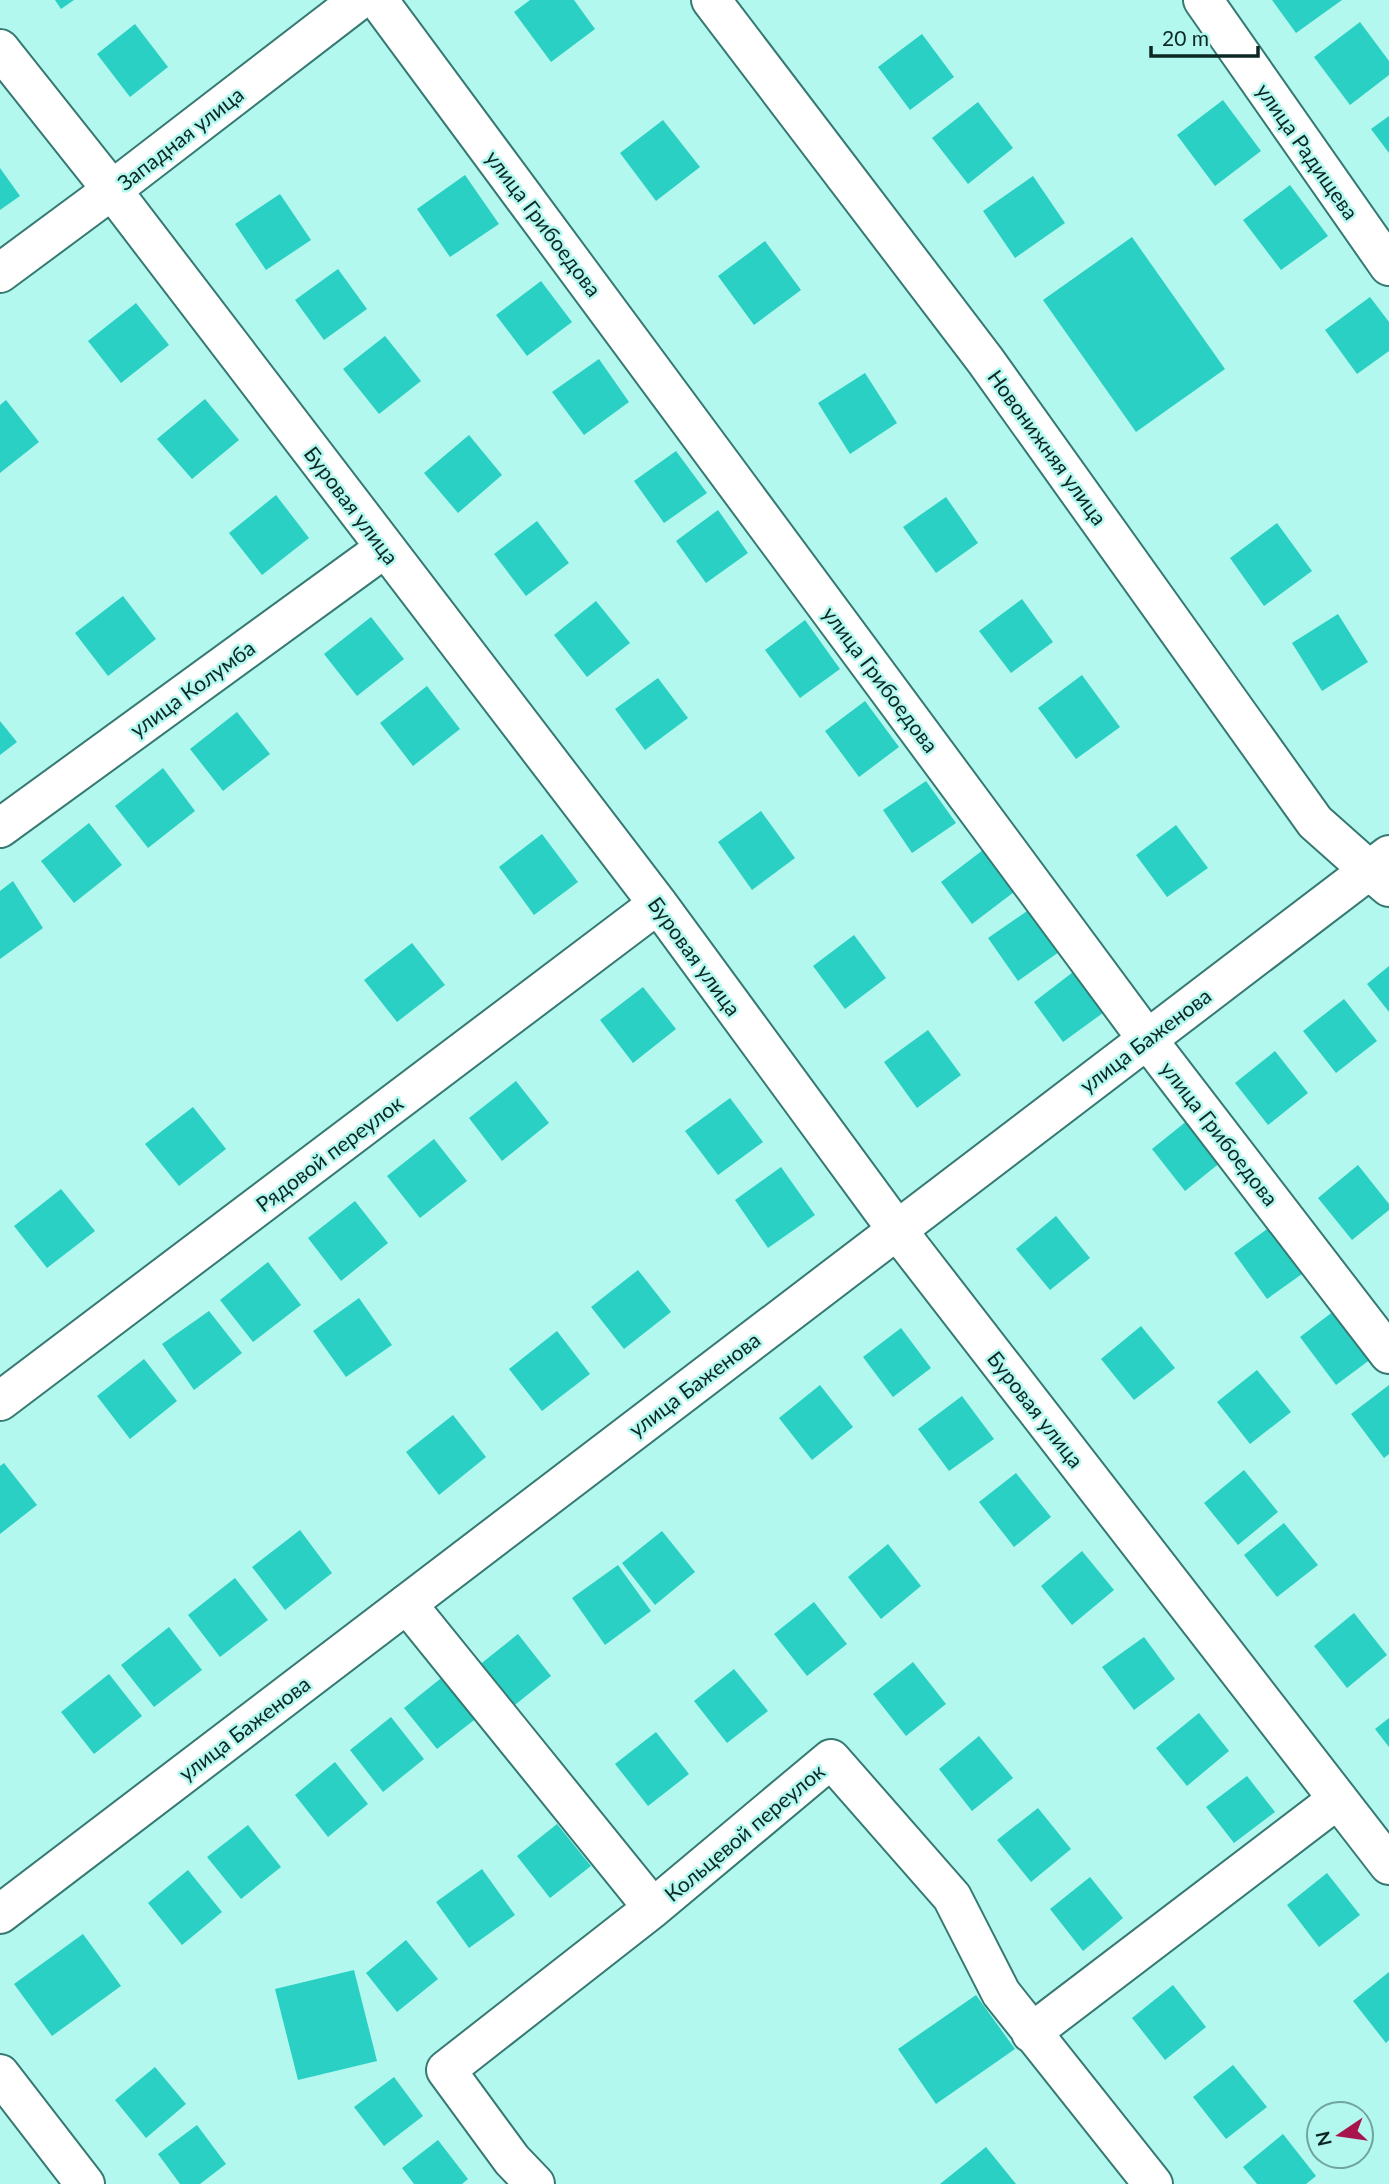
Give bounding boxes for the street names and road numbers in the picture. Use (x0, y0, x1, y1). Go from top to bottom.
street label: улица Радищева (1252, 78, 1364, 224)
street label: Западная улица (112, 81, 248, 195)
street label: улица Грибоедова (481, 145, 607, 301)
street label: Новонижняя улица (983, 365, 1113, 529)
street label: Буровая улица (300, 441, 404, 569)
street label: улица Грибоедова (818, 601, 944, 757)
street label: улица Колумба (125, 634, 259, 742)
street label: Буровая улица (643, 892, 747, 1020)
street label: улица Баженова (1074, 982, 1216, 1098)
street label: улица Грибоедова (1156, 1056, 1284, 1210)
street label: Рядовой переулок (251, 1090, 407, 1216)
street label: улица Баженова (623, 1326, 765, 1442)
street label: Буровая улица (983, 1346, 1089, 1472)
street label: улица Баженова (173, 1670, 315, 1786)
street label: Кольцевой переулок (659, 1758, 829, 1906)

